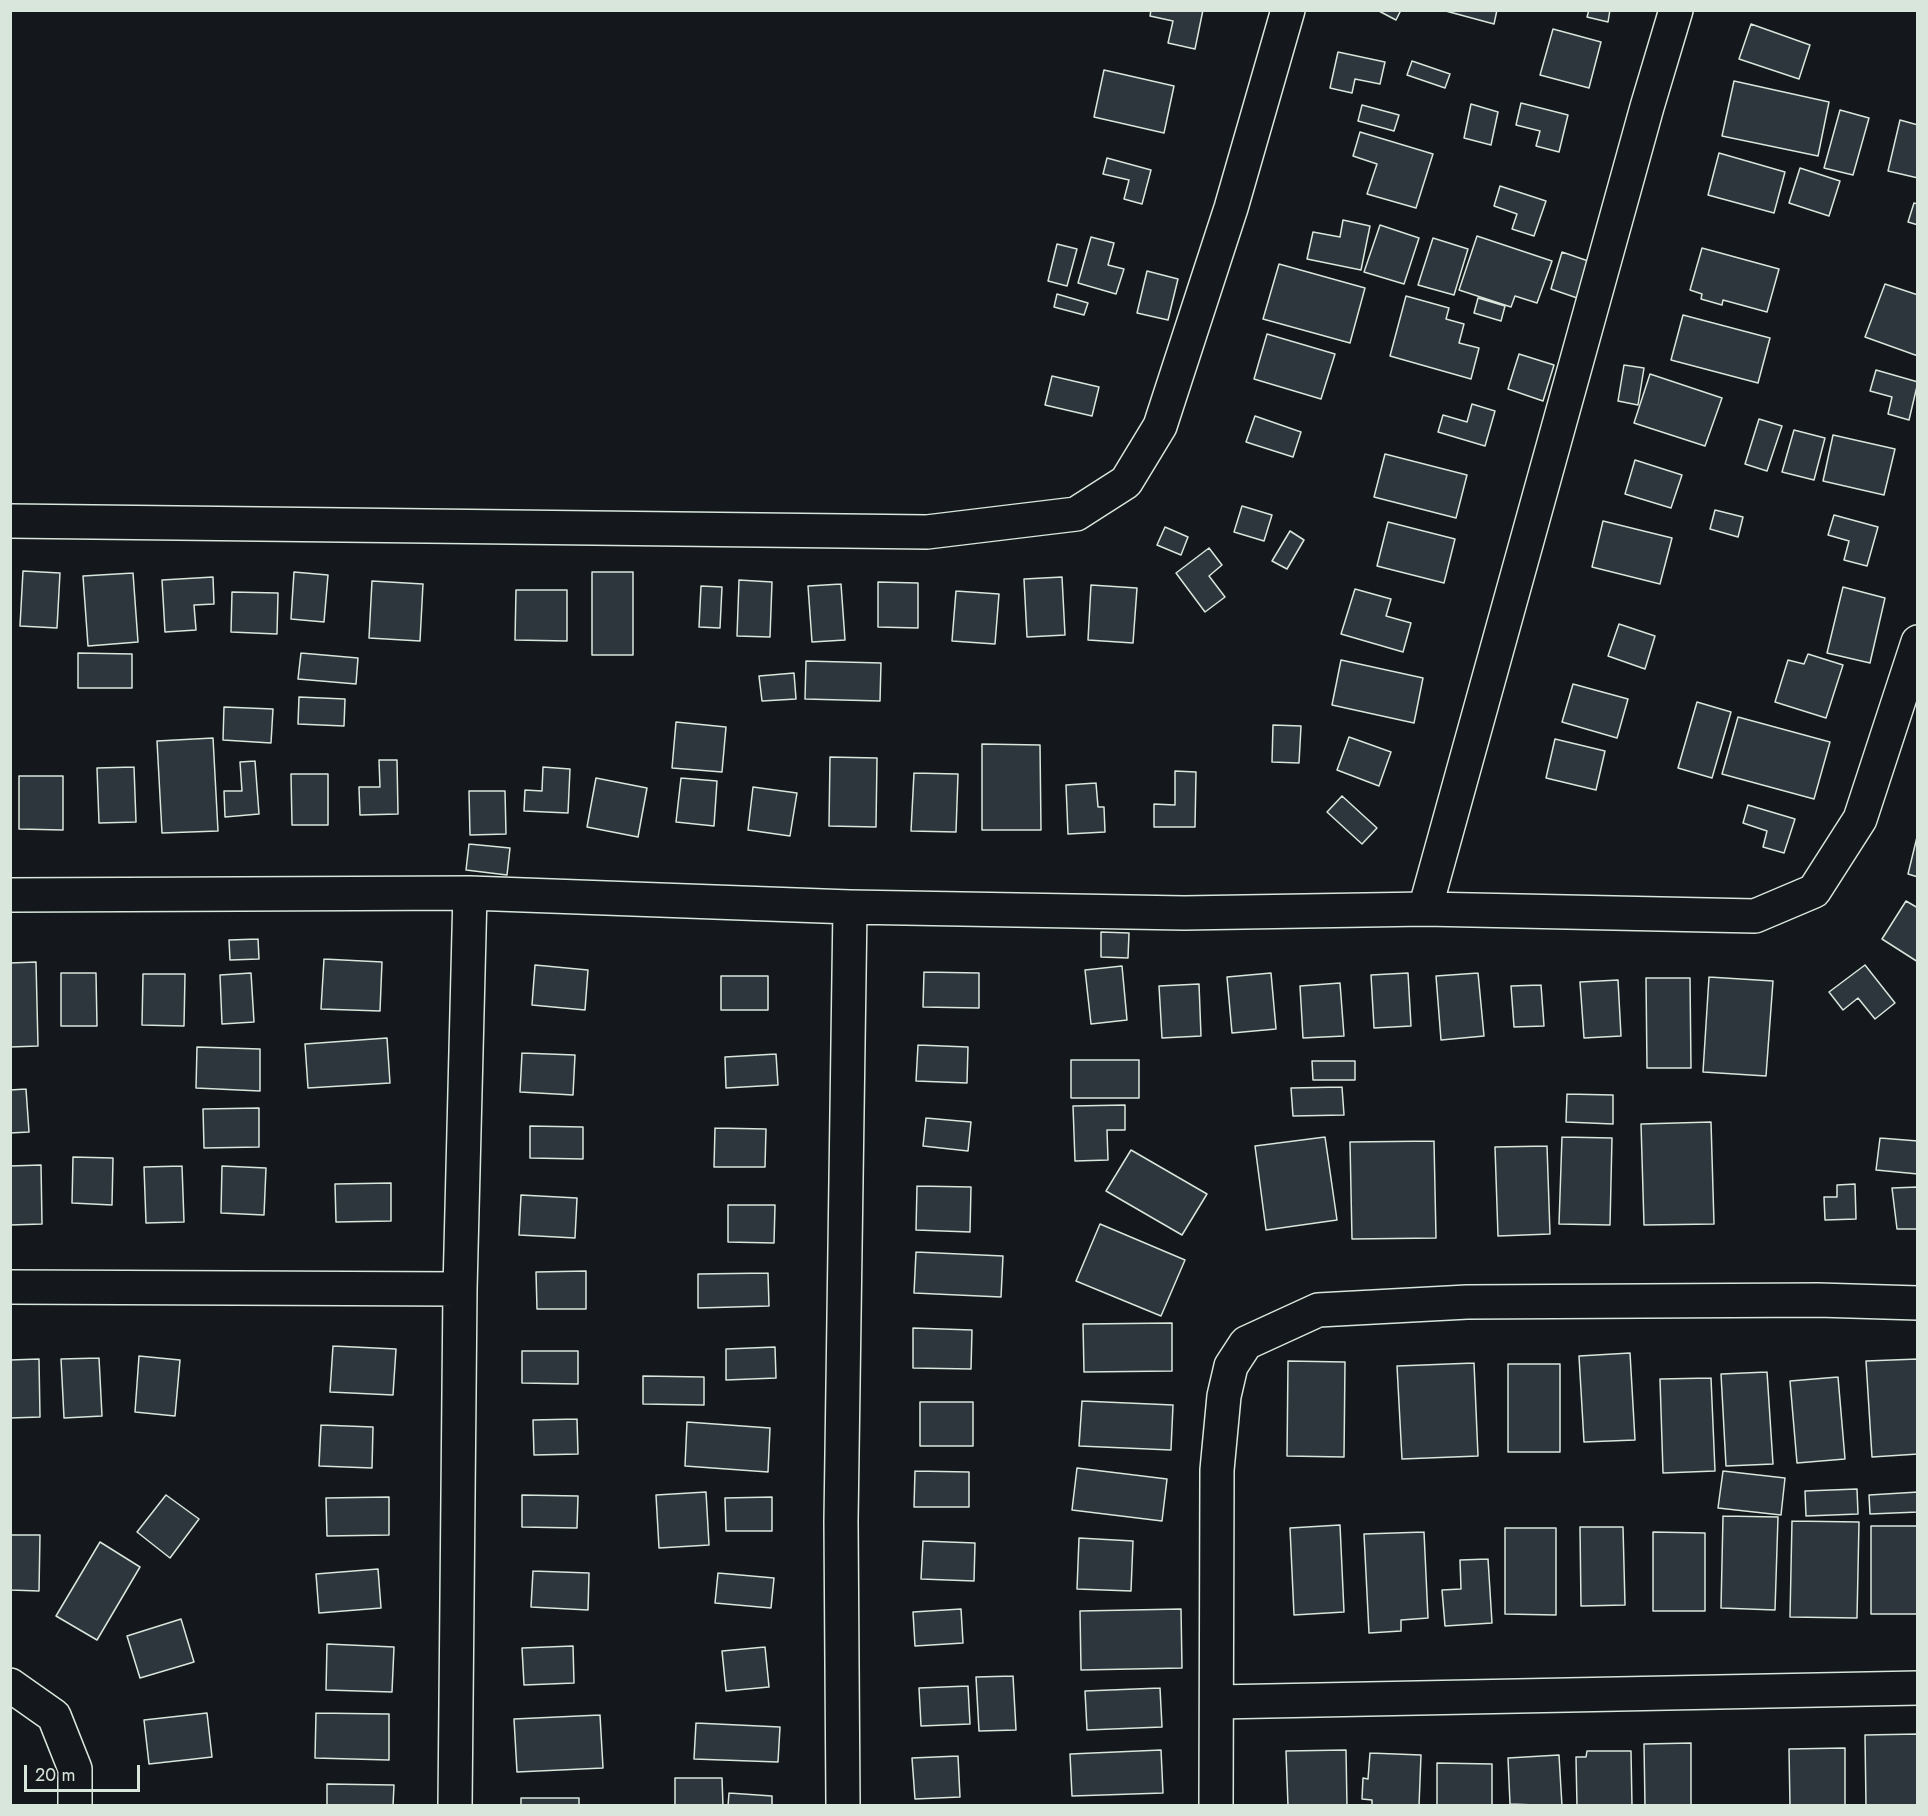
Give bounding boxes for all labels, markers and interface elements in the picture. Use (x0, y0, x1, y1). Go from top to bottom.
scale bar (27, 1753, 142, 1791)
text: 20 m (35, 1762, 75, 1788)

